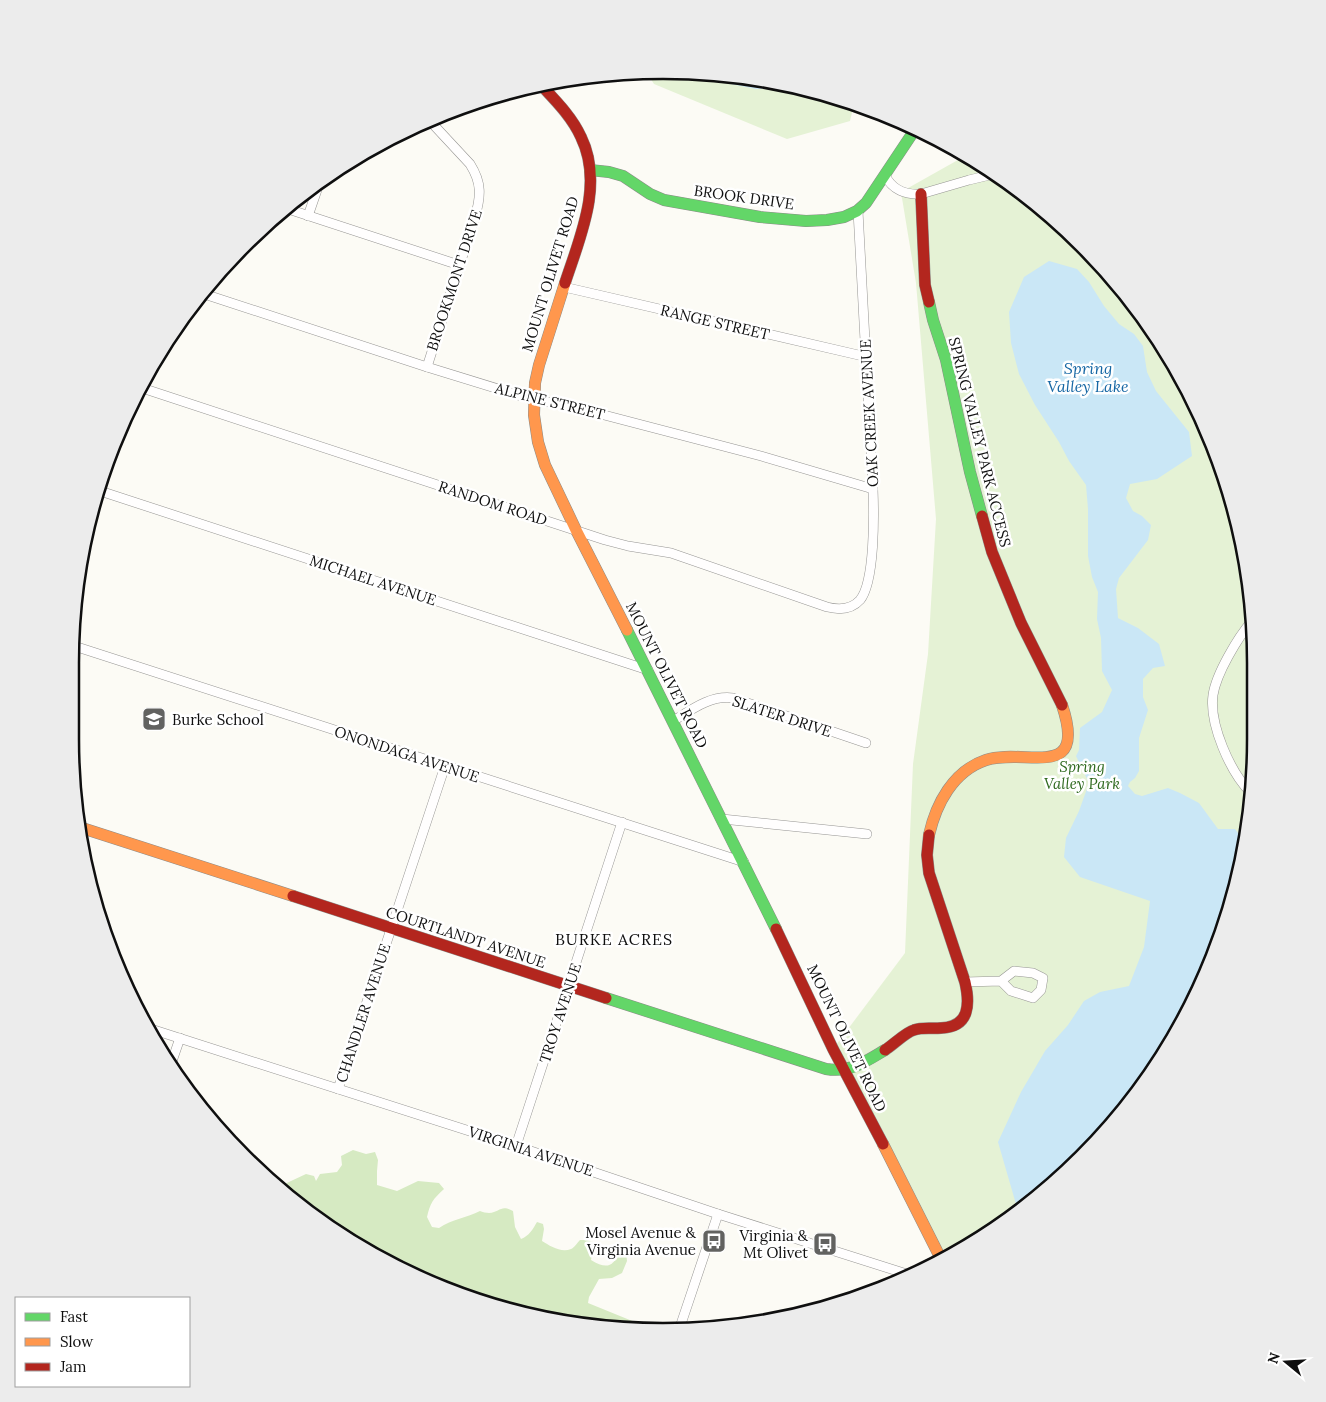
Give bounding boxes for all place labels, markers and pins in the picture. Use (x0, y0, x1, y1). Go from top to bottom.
school or university icon: Burke School (141, 706, 167, 732)
place label: Burke School (172, 710, 264, 729)
place label: Mosel Avenue & Virginia Avenue (585, 1223, 697, 1259)
place label: Virginia & Mt Olivet (738, 1226, 809, 1262)
bus stop icon: Mosel Avenue & Virginia Avenue (701, 1228, 727, 1254)
bus stop icon: Virginia & Mt Olivet (812, 1231, 838, 1257)

